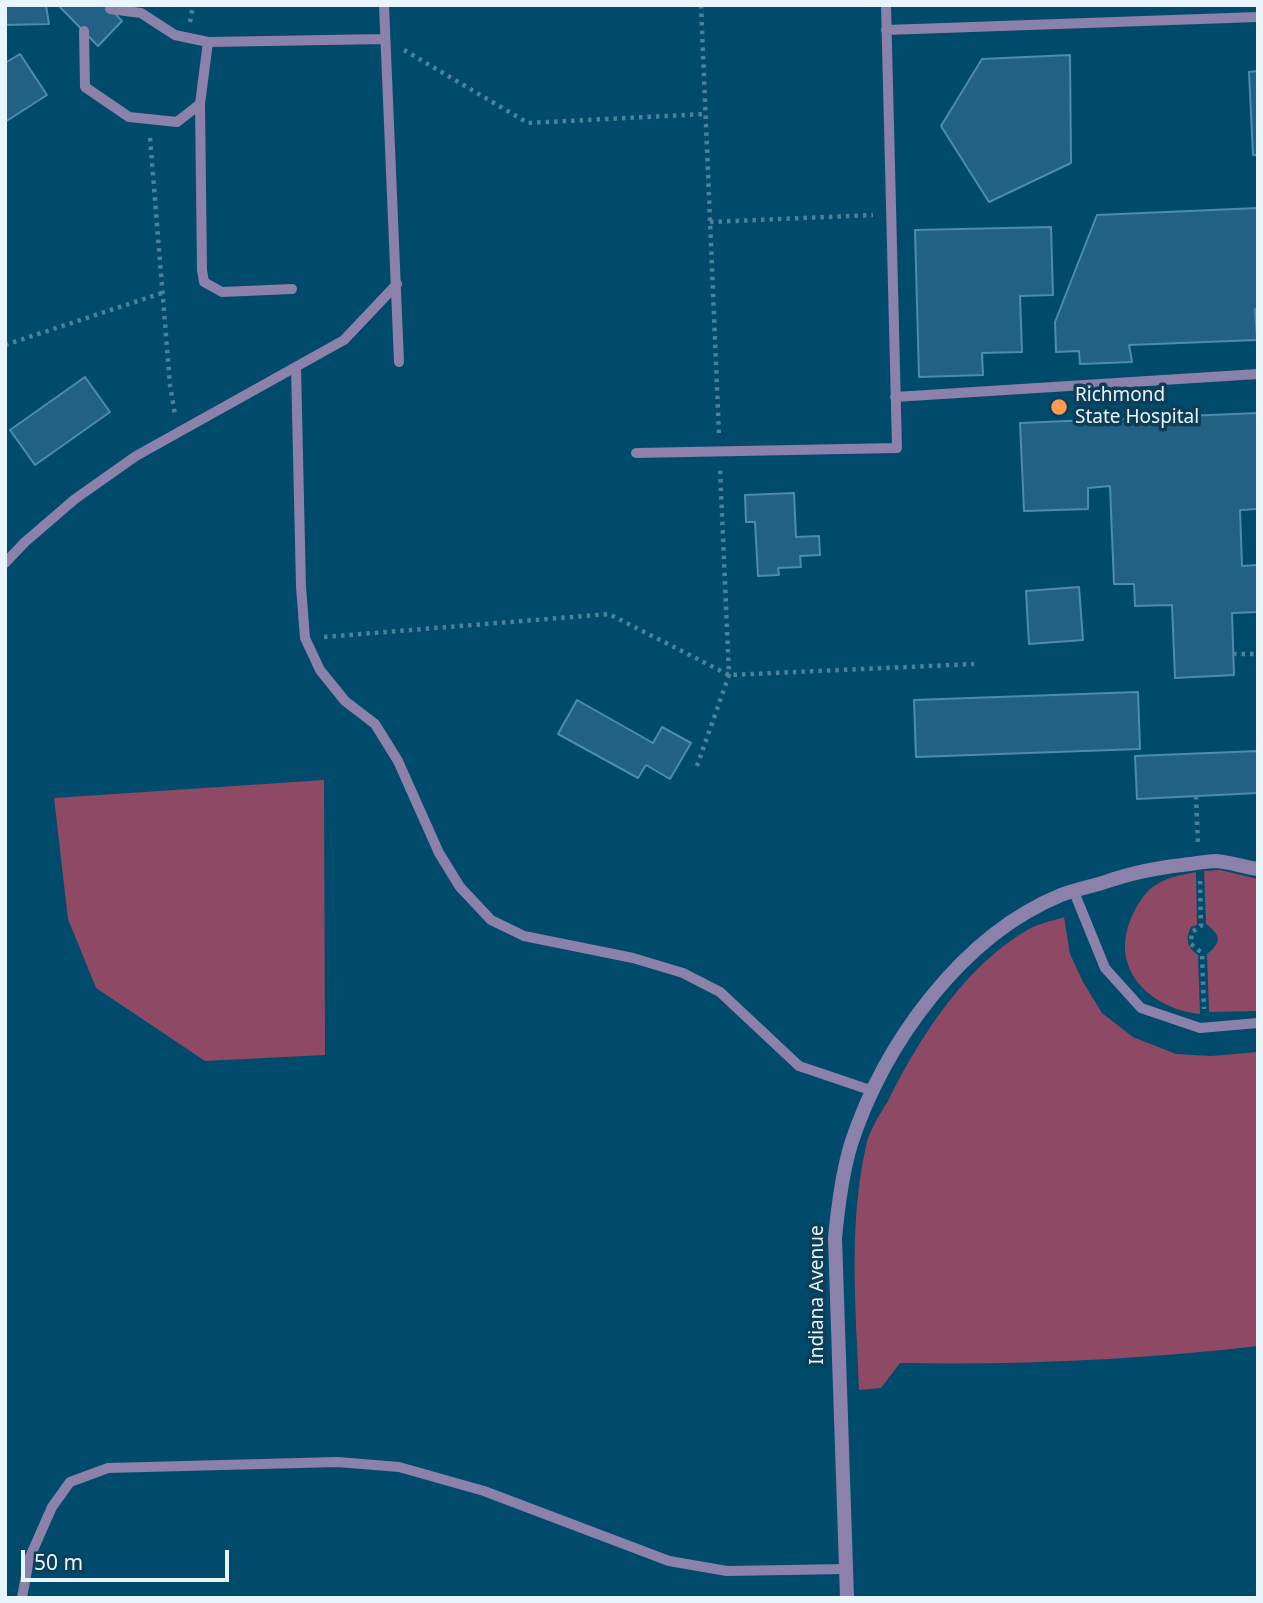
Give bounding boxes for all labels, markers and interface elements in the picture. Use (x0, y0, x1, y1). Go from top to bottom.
place label: Richmond State Hospital (1075, 385, 1199, 429)
marker: Richmond State Hospital (1049, 397, 1069, 417)
street label: Indiana Avenue (807, 1225, 829, 1365)
scale bar (24, 1536, 233, 1580)
text: 50 m (34, 1548, 83, 1576)

